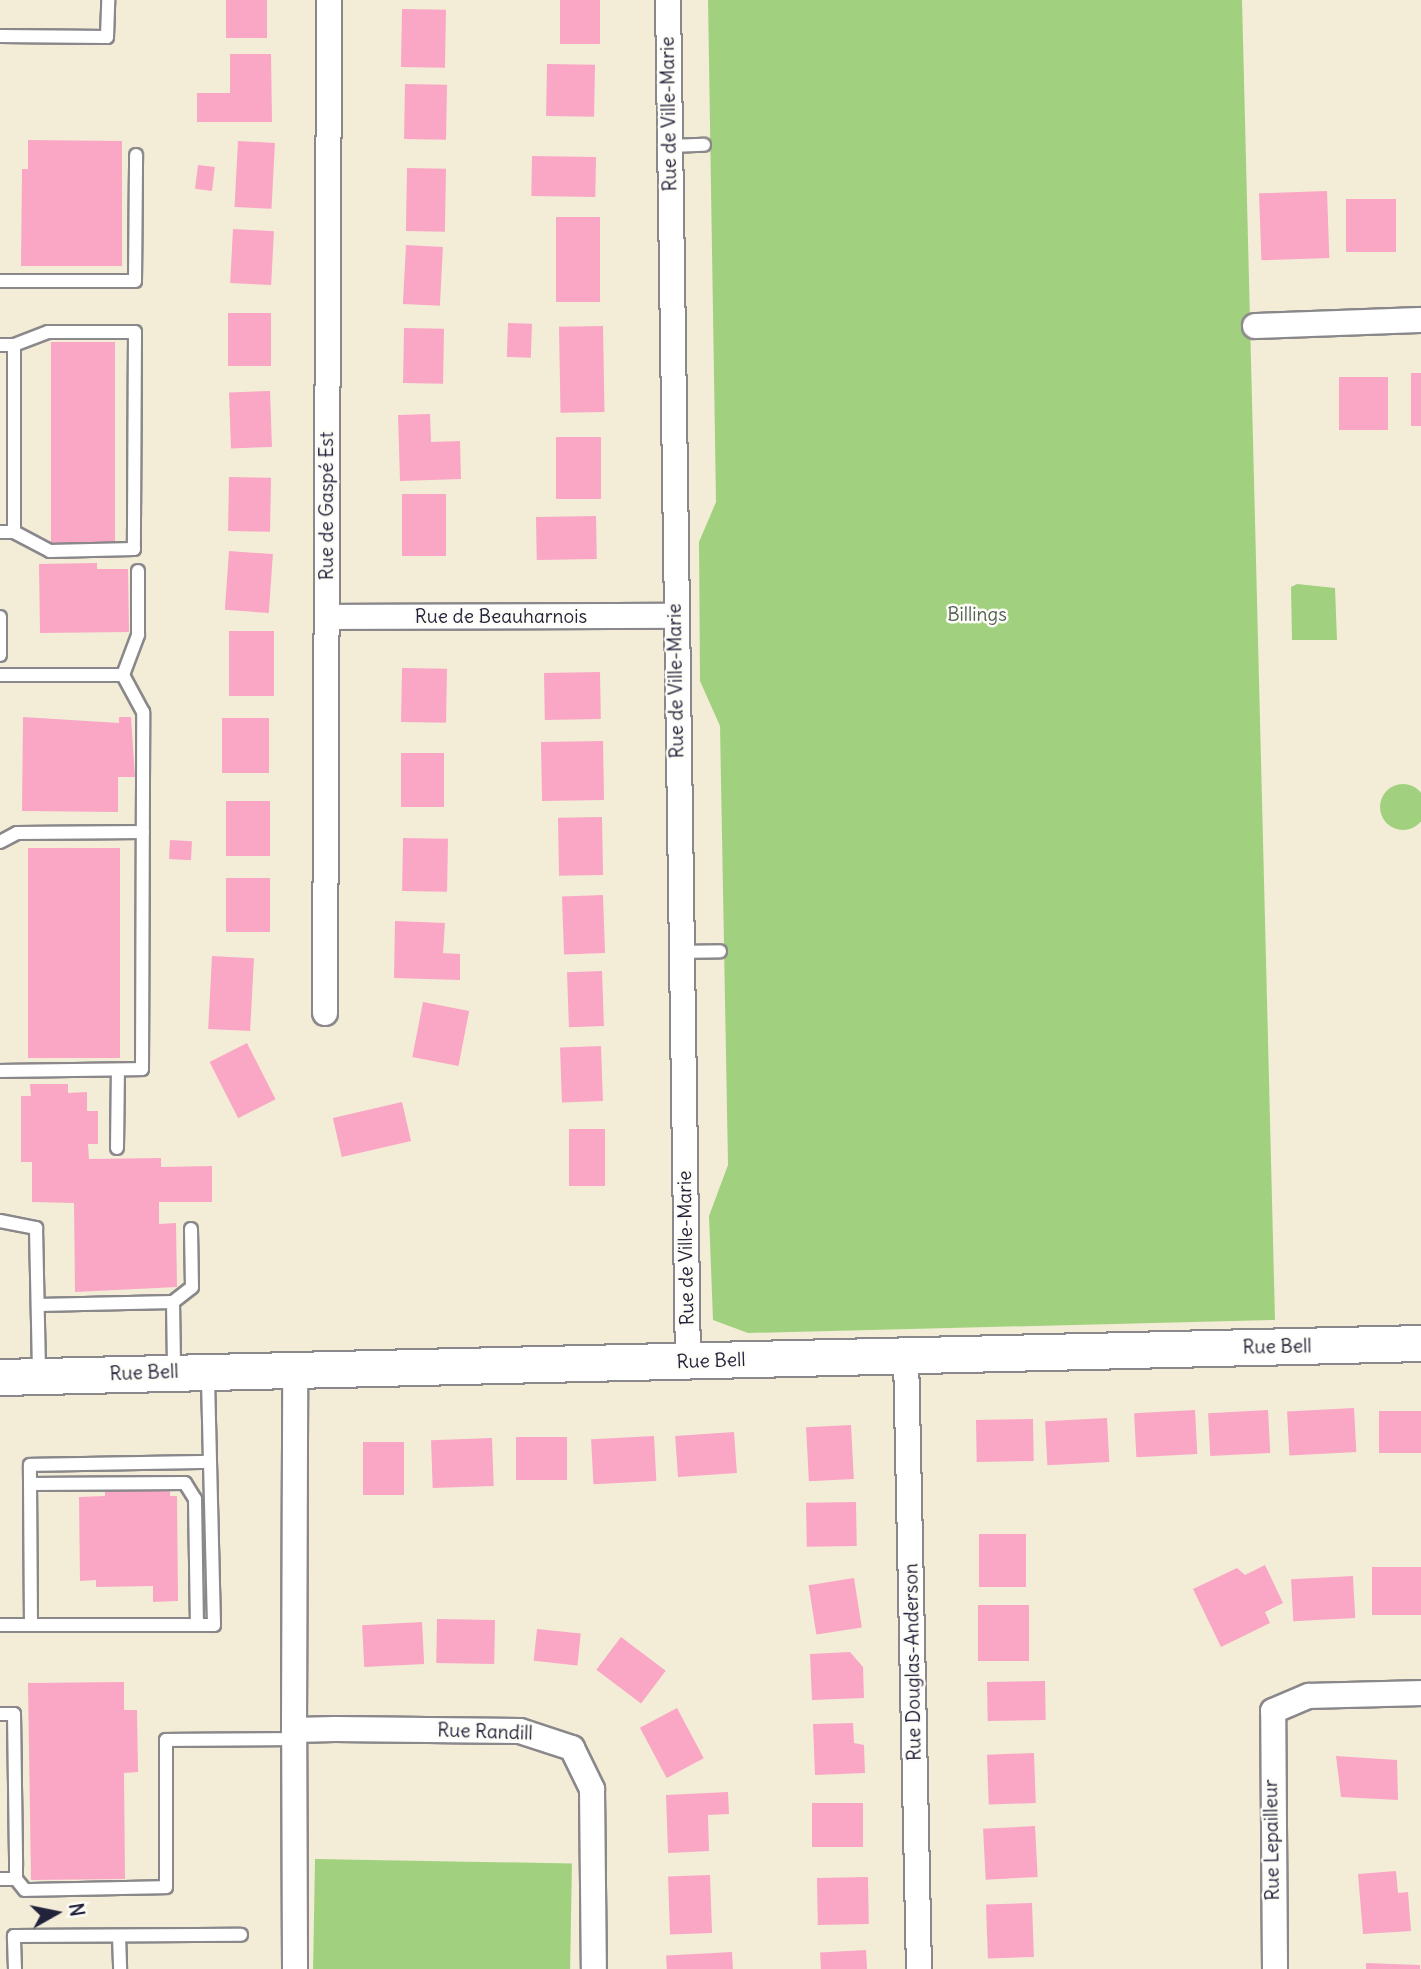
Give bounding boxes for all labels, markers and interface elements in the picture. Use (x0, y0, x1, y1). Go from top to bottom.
street label: Rue de Ville-Marie (656, 36, 682, 192)
street label: Rue de Gaspé Est (316, 432, 338, 580)
street label: Rue de Ville-Marie (663, 603, 689, 759)
park label: Billings (947, 604, 1007, 626)
street label: Rue de Beauharnois (415, 606, 587, 628)
street label: Rue de Ville-Marie (673, 1170, 699, 1326)
street label: Rue Bell (1242, 1335, 1312, 1359)
street label: Rue Bell (676, 1348, 746, 1374)
street label: Rue Bell (109, 1360, 179, 1386)
street label: Rue Douglas-Anderson (900, 1563, 926, 1761)
street label: Rue Randill (437, 1719, 533, 1745)
street label: Rue Lepailleur (1260, 1779, 1284, 1901)
north arrow (21, 1878, 91, 1948)
text: N (64, 1901, 90, 1918)

